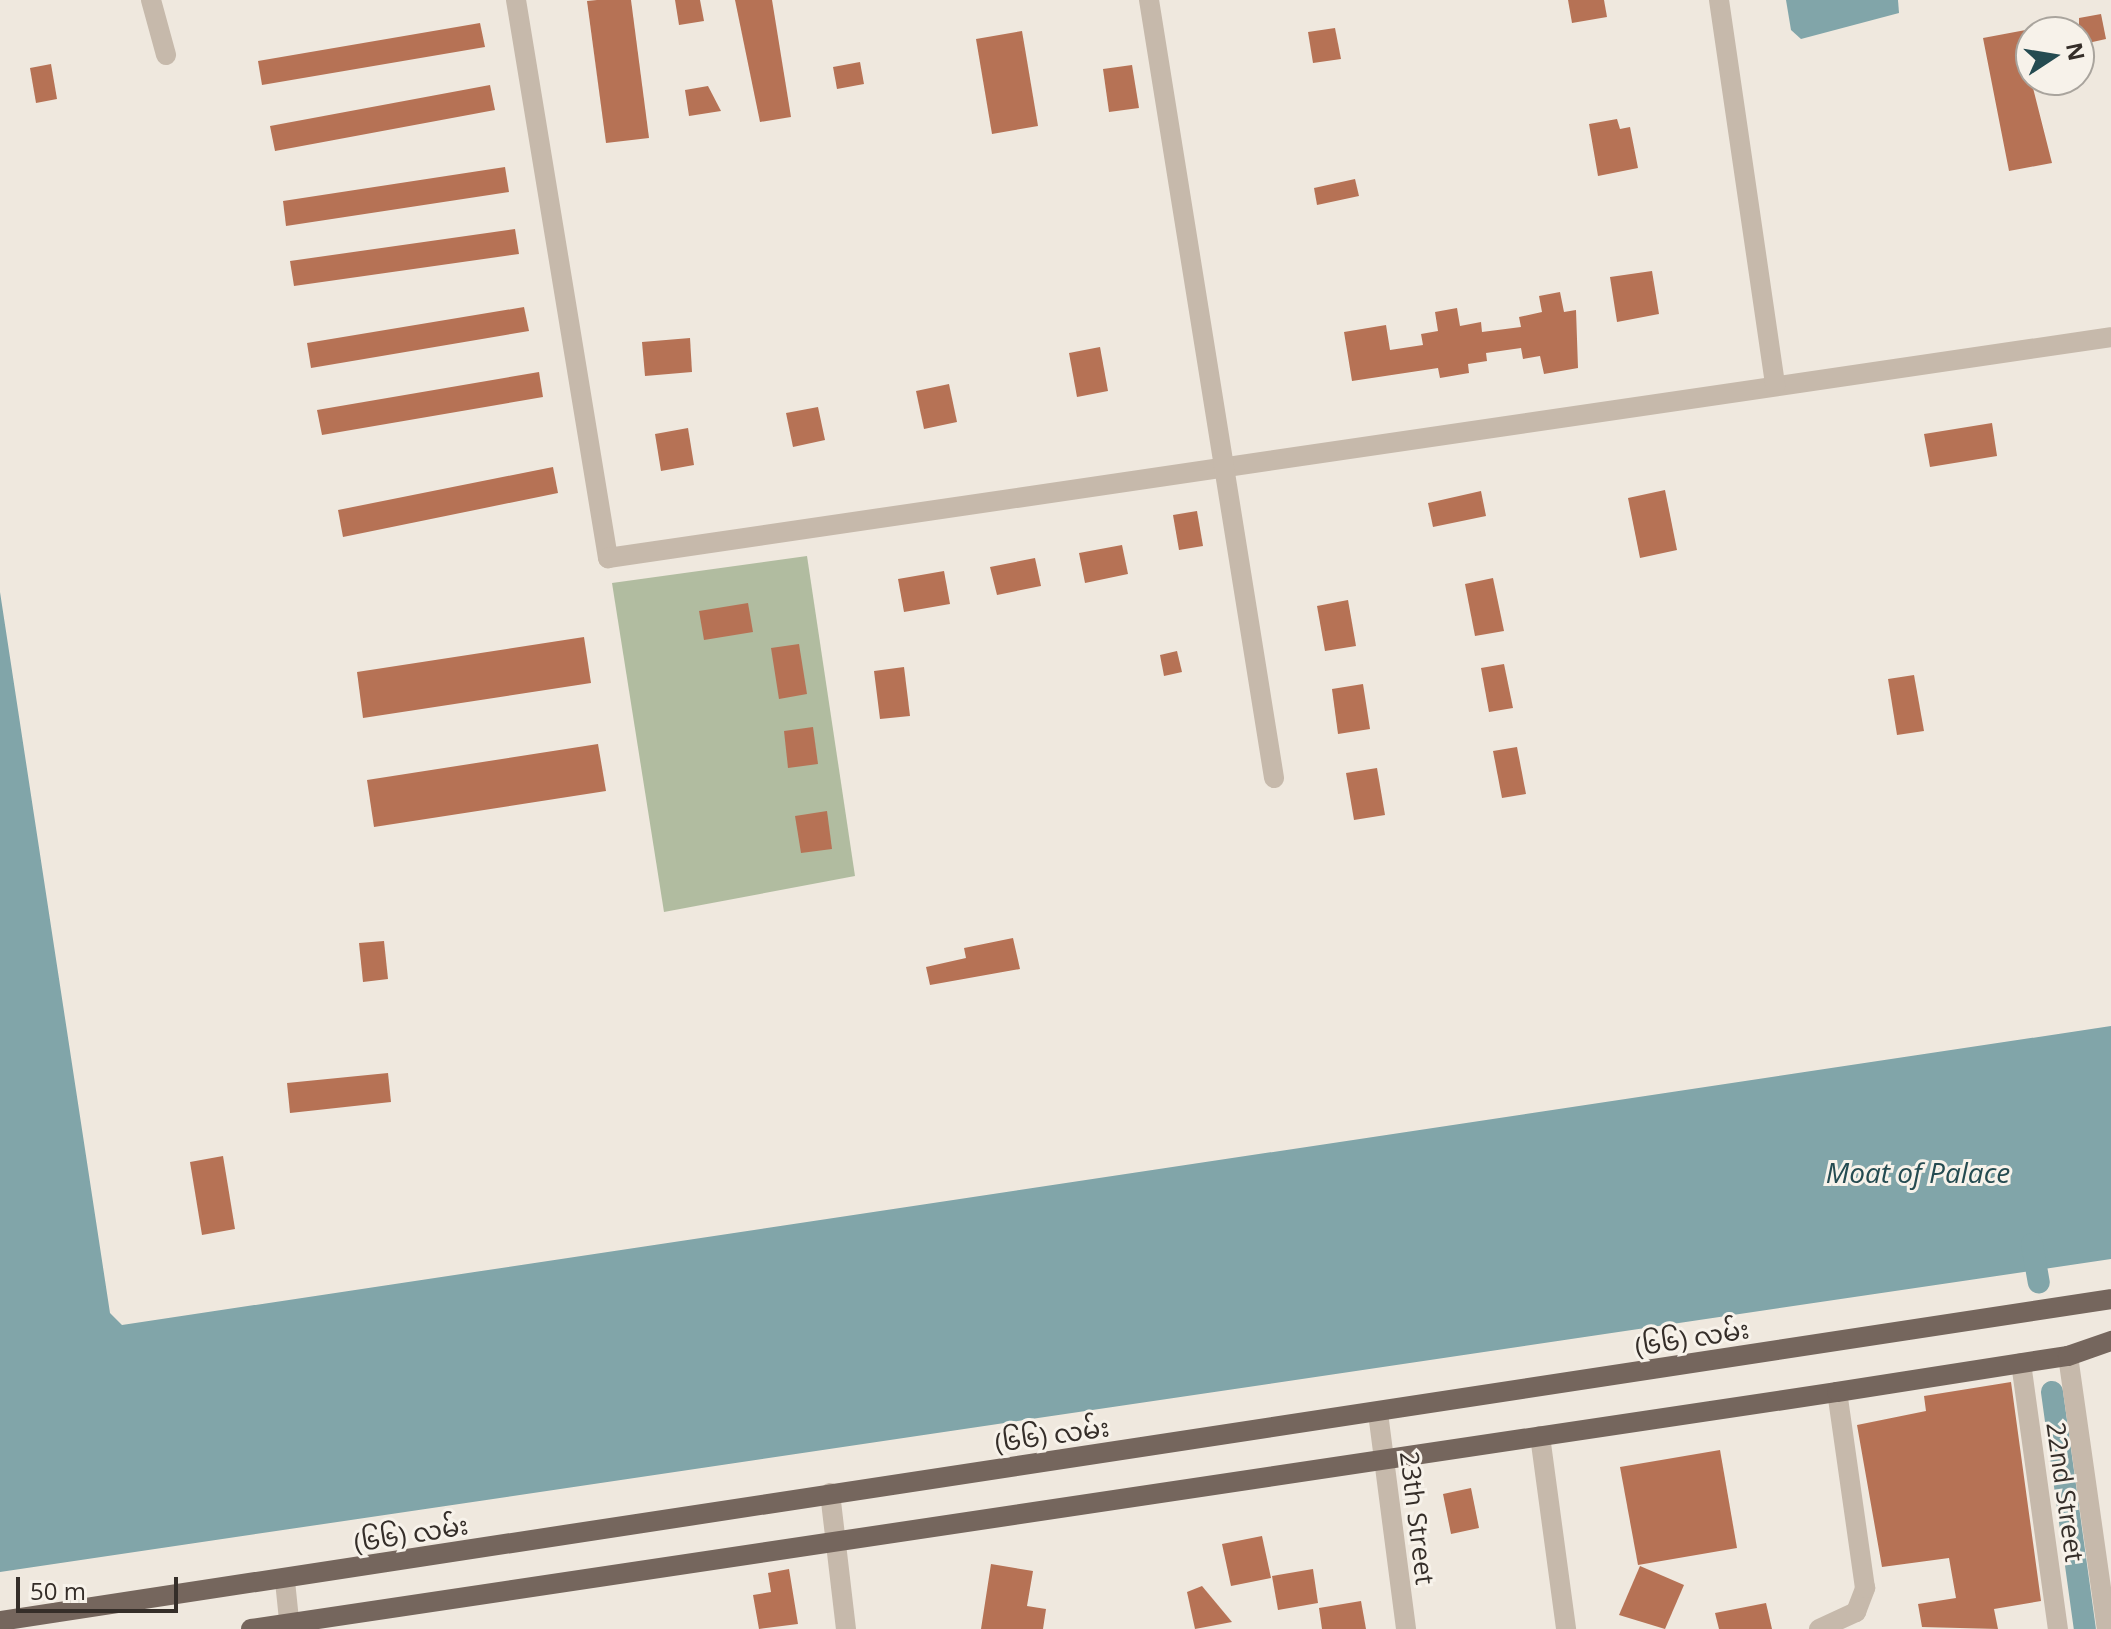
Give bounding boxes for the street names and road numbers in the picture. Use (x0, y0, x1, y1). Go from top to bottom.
street label: (၆၆) လမ်း (1633, 1314, 1751, 1362)
street label: (၆၆) လမ်း (993, 1412, 1111, 1458)
street label: 22nd Street (2040, 1420, 2090, 1564)
street label: 23th Street (1393, 1449, 1441, 1587)
street label: (၆၆) လမ်း (352, 1510, 470, 1558)

